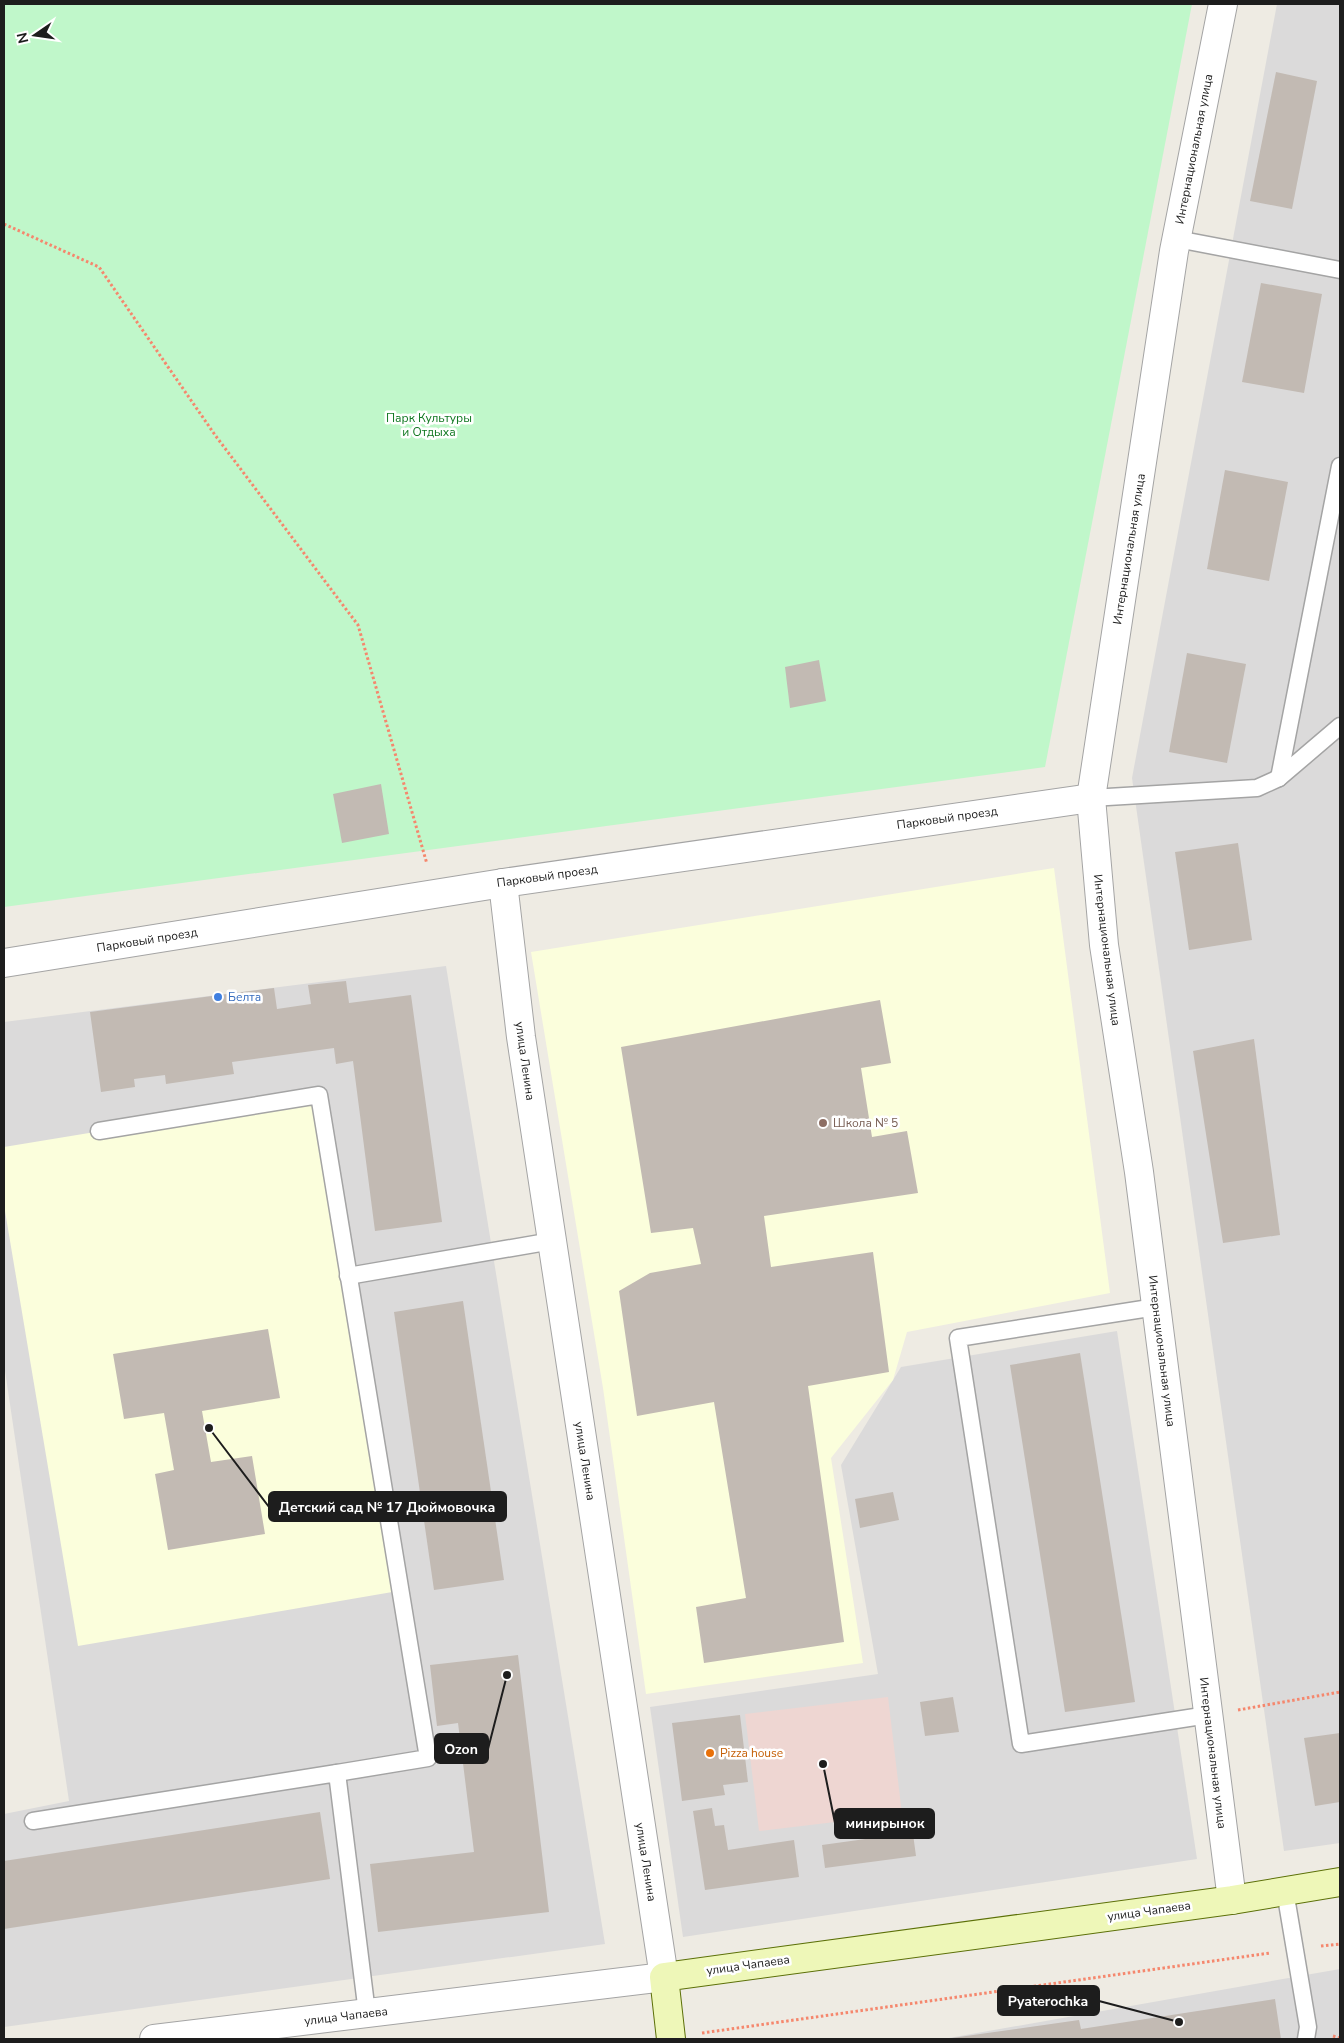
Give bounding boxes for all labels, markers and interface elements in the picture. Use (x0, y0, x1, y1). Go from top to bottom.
north arrow (10, 10, 60, 60)
text: N (12, 31, 33, 45)
street label: Интернациональная улица (1172, 73, 1216, 225)
park label: Парк Культуры и Отдыха (386, 410, 472, 440)
street label: Интернациональная улица (1109, 472, 1149, 626)
street label: Парковый проезд (895, 803, 999, 833)
street label: Парковый проезд (495, 861, 599, 891)
street label: Интернациональная улица (1090, 873, 1124, 1027)
street label: Парковый проезд (95, 924, 199, 956)
place label: Белта (228, 989, 261, 1005)
marker: Белта (212, 991, 224, 1003)
street label: улица Ленина (512, 1021, 538, 1101)
place label: Школа № 5 (833, 1115, 898, 1131)
marker: Школа № 5 (817, 1117, 829, 1129)
street label: Интернациональная улица (1145, 1274, 1179, 1428)
street label: улица Ленина (571, 1420, 599, 1502)
callout: Детский сад № 17 Дюймовочка (269, 1492, 506, 1521)
text: Детский сад № 17 Дюймовочка (279, 1498, 495, 1517)
street label: Интернациональная улица (1196, 1676, 1230, 1830)
callout: Ozon (435, 1734, 488, 1763)
text: Ozon (444, 1740, 478, 1759)
place label: Pizza house (720, 1745, 783, 1761)
marker: Pizza house (704, 1747, 716, 1759)
callout: минирынок (835, 1809, 934, 1838)
text: минирынок (845, 1814, 925, 1833)
street label: улица Ленина (632, 1821, 660, 1903)
street label: улица Чапаева (1106, 1897, 1192, 1925)
street label: улица Чапаева (705, 1951, 791, 1979)
callout: Pyaterochka (998, 1986, 1099, 2015)
text: Pyaterochka (1008, 1992, 1088, 2011)
street label: улица Чапаева (303, 2003, 389, 2029)

